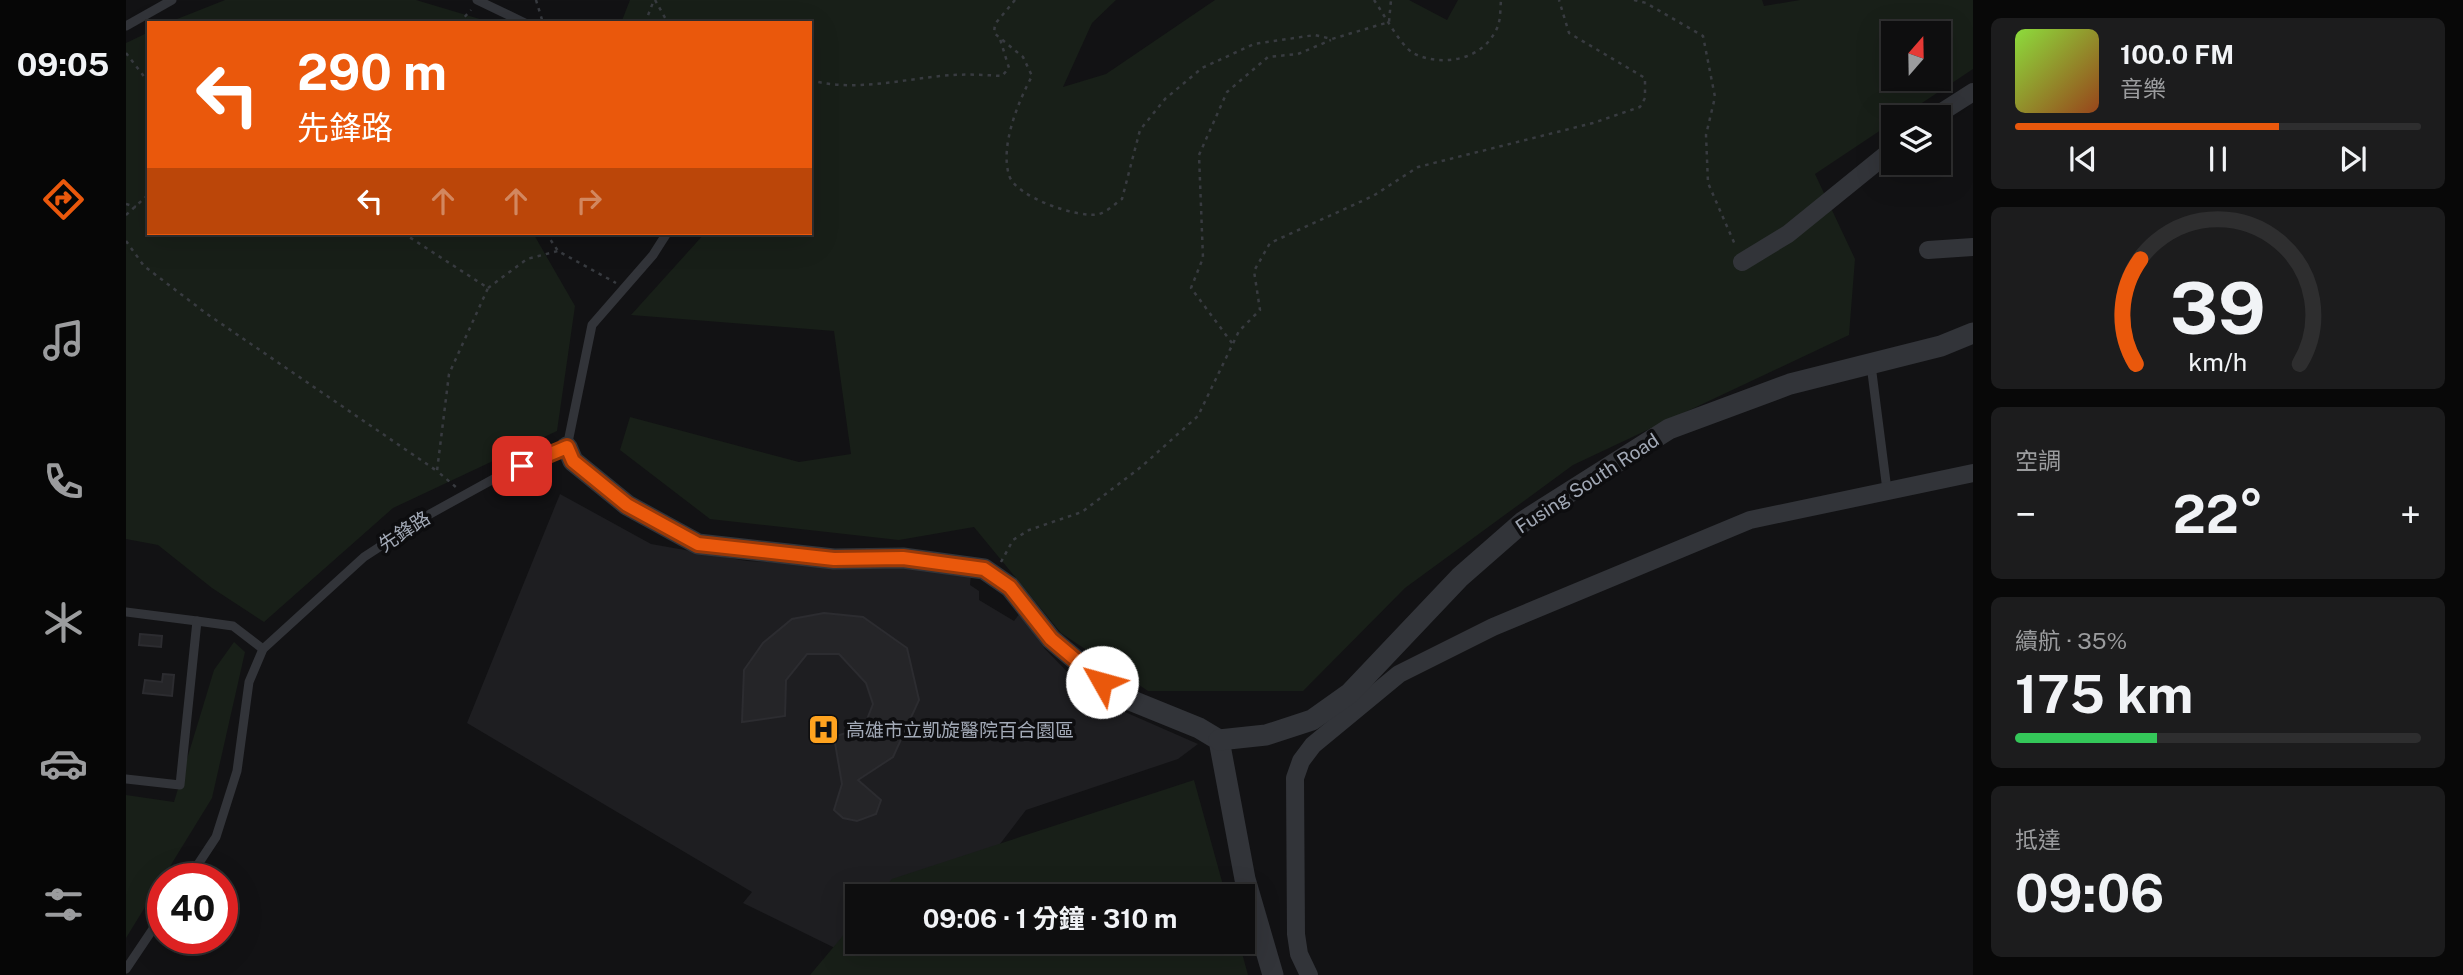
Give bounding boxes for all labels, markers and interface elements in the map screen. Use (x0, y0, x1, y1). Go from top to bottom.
north arrow (1881, 21, 1951, 91)
map controls (1881, 21, 1951, 175)
text: 100.0 FM (2120, 39, 2234, 70)
text: 290 m (297, 43, 447, 101)
text: 09:05 (17, 46, 109, 83)
icon: left (182, 49, 273, 140)
text: 音樂 (2120, 75, 2166, 102)
button: layers (1881, 105, 1951, 175)
text: 先鋒路 (297, 109, 393, 146)
icon: previous (2064, 140, 2102, 178)
icon: pause (2199, 140, 2237, 178)
icon: next (2334, 140, 2372, 178)
icon: directions (39, 175, 88, 224)
icon: left (351, 182, 389, 220)
icon: ahead (424, 182, 462, 220)
icon: ahead (497, 182, 535, 220)
icon: right (570, 182, 608, 220)
text: 39 (2170, 266, 2266, 351)
icon: music (39, 316, 88, 365)
text: km/h (2189, 347, 2247, 377)
street label: Fusing South Road (1511, 428, 1663, 538)
pin (492, 436, 552, 496)
icon: arrive (503, 447, 541, 485)
text: 空調 (2015, 447, 2061, 474)
icon: phone (39, 457, 88, 506)
text: 22° (2173, 484, 2263, 545)
text: − (2015, 492, 2036, 537)
text: + (2400, 492, 2421, 537)
street label: 先鋒路 (374, 506, 434, 556)
icon: climate (39, 598, 88, 647)
text: 續航 · 35% (2015, 627, 2127, 654)
position arrow (1065, 645, 1139, 719)
text: 175 km (2015, 664, 2193, 725)
hospital icon: 高雄市立凱旋醫院百合園區 (806, 713, 840, 747)
place label: 高雄市立凱旋醫院百合園區 (846, 719, 1074, 741)
icon: car (39, 739, 88, 788)
text: 抵達 (2015, 826, 2061, 853)
speed limit sign: 40 (147, 863, 238, 954)
text: 09:06 (2015, 863, 2164, 924)
icon: filters (39, 880, 88, 929)
text: 09:06 · 1 分鐘 · 310 m (923, 903, 1177, 934)

